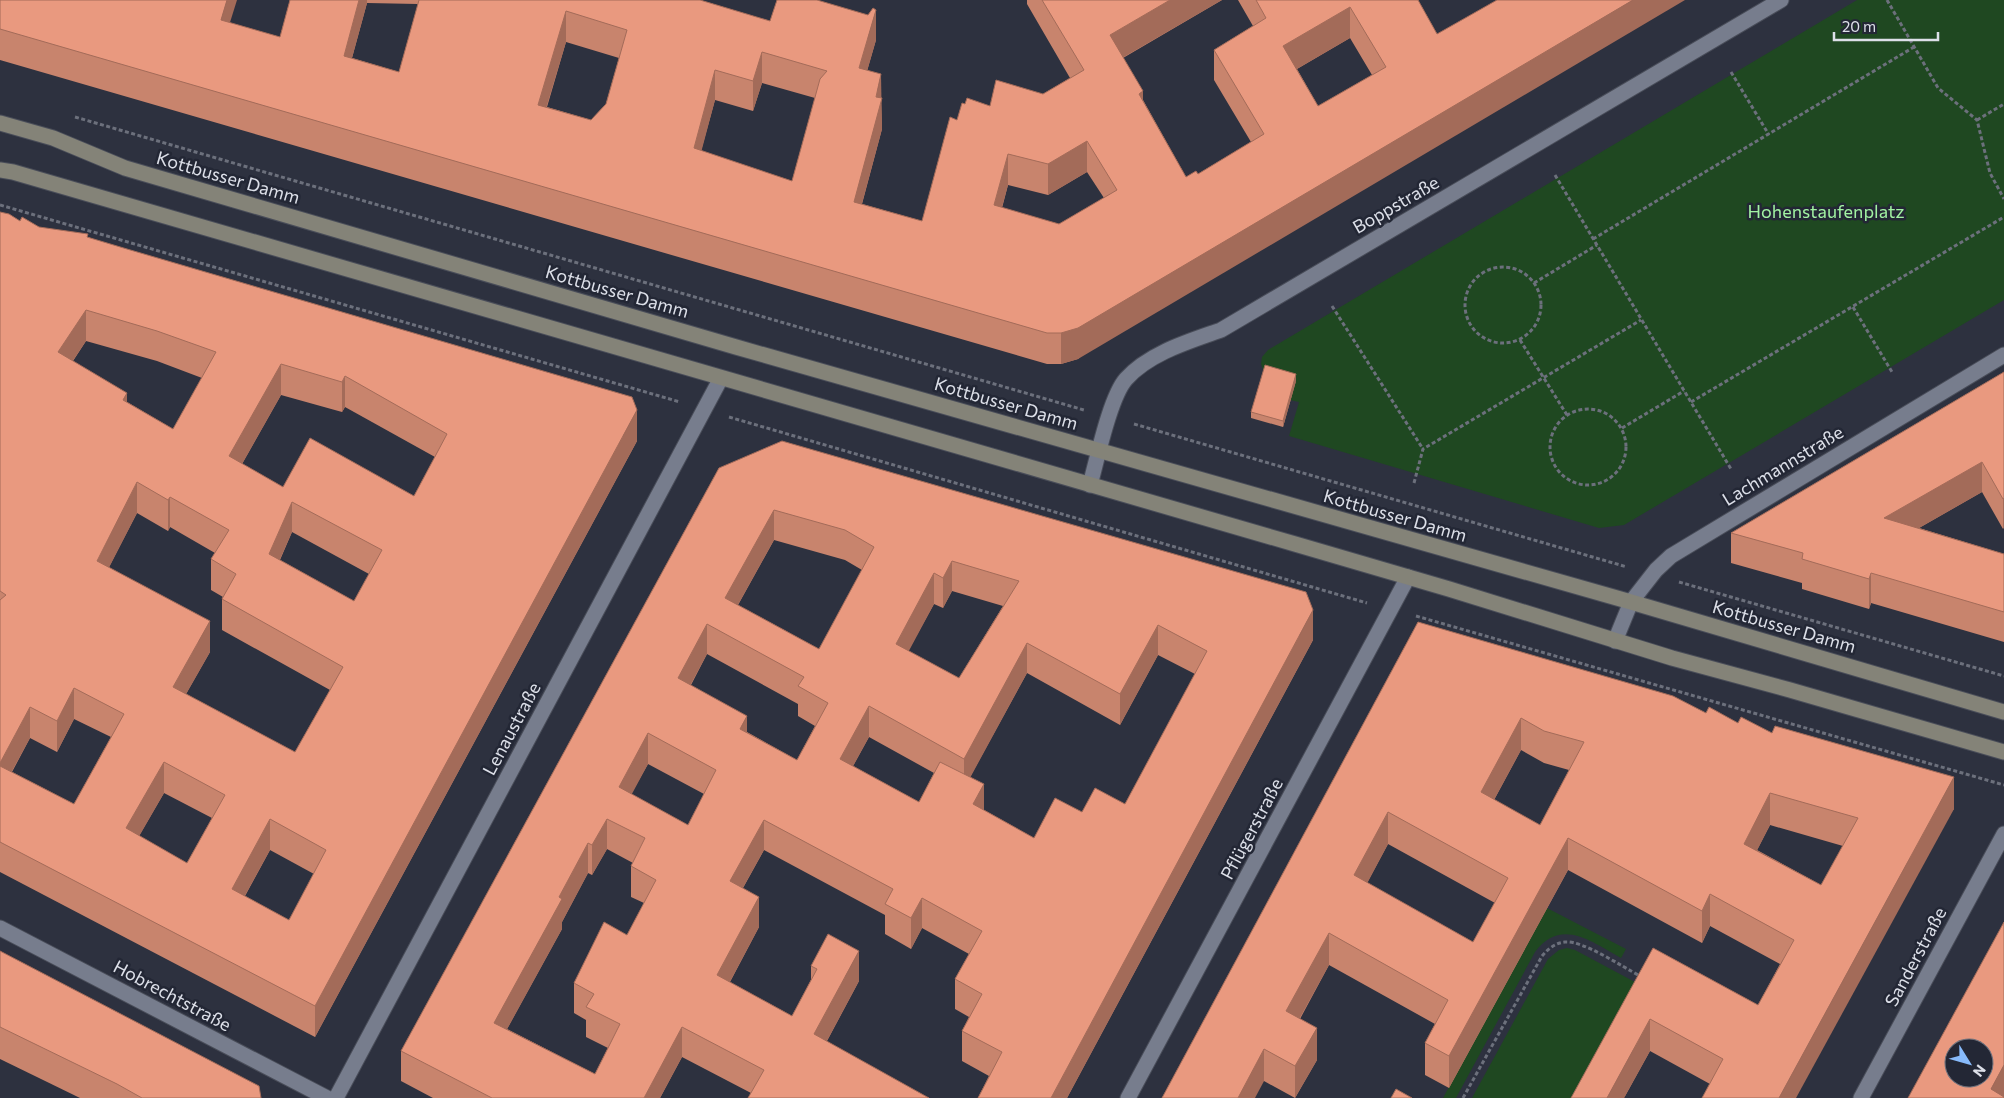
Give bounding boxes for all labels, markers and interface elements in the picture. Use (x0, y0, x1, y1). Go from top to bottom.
scale bar (1834, 10, 1938, 42)
text: 20 m (1842, 17, 1876, 35)
street label: Kottbusser Damm (154, 146, 302, 208)
street label: Boppstraße (1348, 171, 1443, 238)
park label: Hohenstaufenplatz (1748, 200, 1904, 222)
street label: Kottbusser Damm (543, 260, 691, 322)
street label: Kottbusser Damm (932, 372, 1080, 434)
street label: Lachmannstraße (1718, 420, 1847, 510)
street label: Kottbusser Damm (1321, 484, 1469, 546)
street label: Kottbusser Damm (1710, 595, 1858, 657)
street label: Lenaustraße (477, 678, 545, 779)
street label: Pflügerstraße (1215, 774, 1287, 883)
street label: Sanderstraße (1880, 903, 1951, 1010)
street label: Hobrechtstraße (110, 955, 235, 1035)
north arrow (1944, 1038, 1994, 1088)
text: N (1970, 1062, 1990, 1080)

